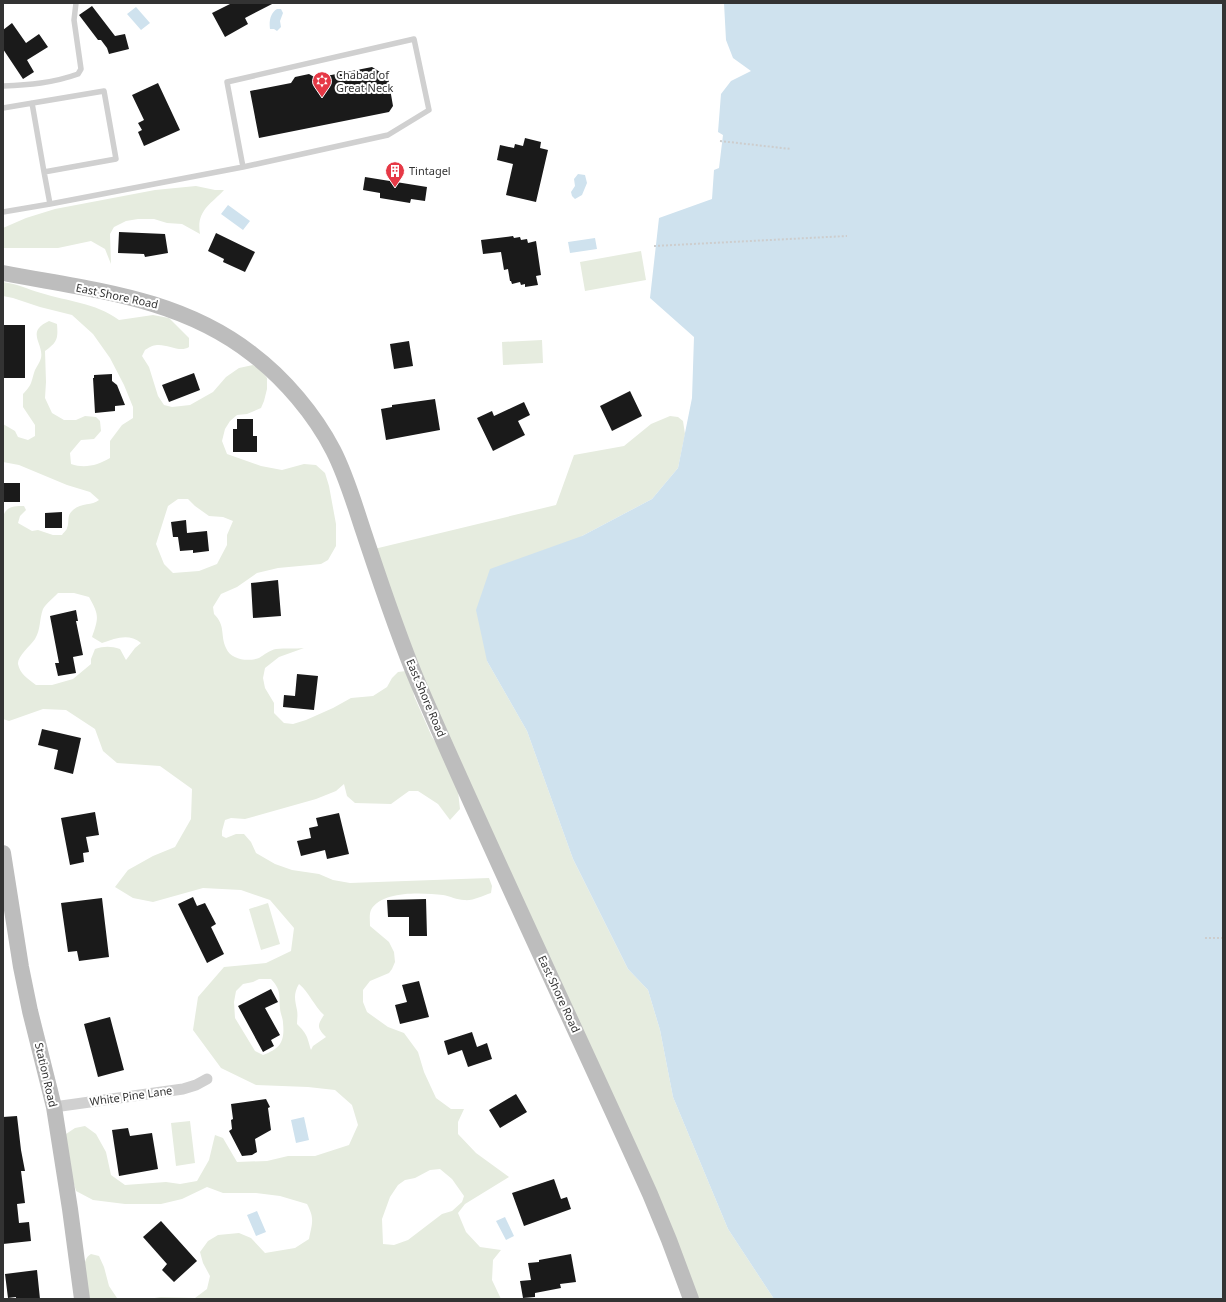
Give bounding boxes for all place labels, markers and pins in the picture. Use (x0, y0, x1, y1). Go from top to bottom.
place label: Chabad of Great Neck (336, 67, 393, 95)
synagogue icon: Chabad of Great Neck (311, 70, 333, 98)
building icon: Tintagel (384, 160, 406, 188)
place label: Tintagel (409, 163, 451, 178)

